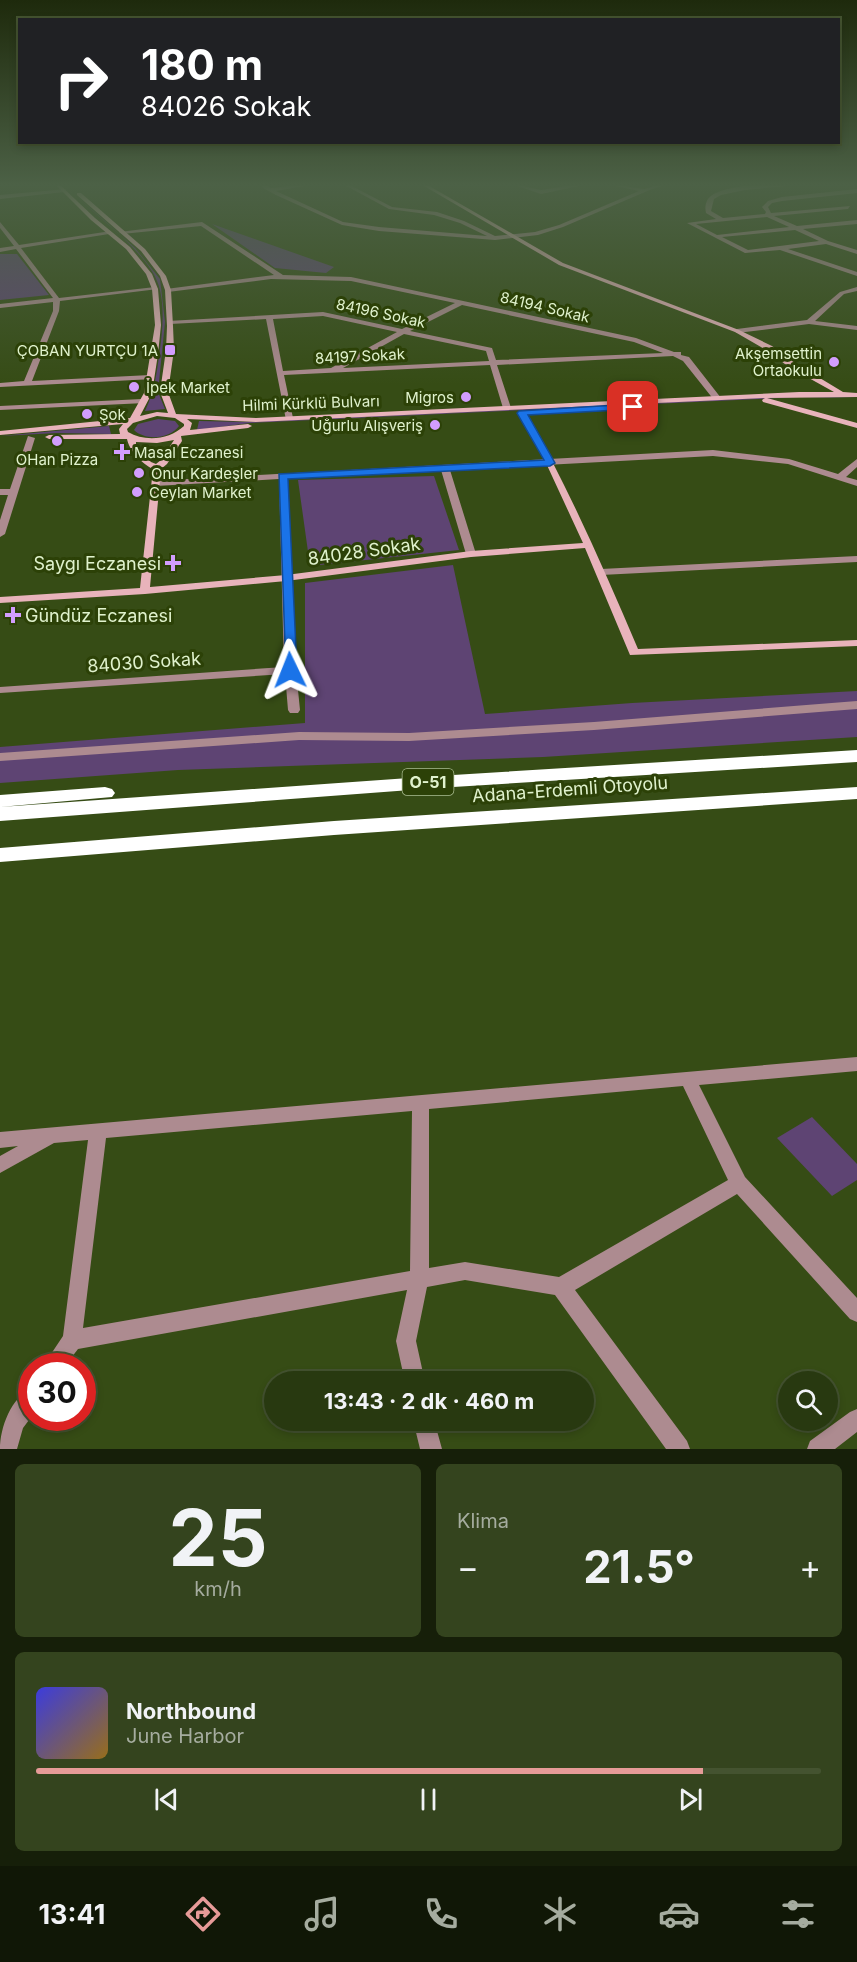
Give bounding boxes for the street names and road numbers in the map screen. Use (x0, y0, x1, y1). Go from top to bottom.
street label: 84194 Sokak (498, 287, 592, 327)
street label: 84196 Sokak (334, 294, 428, 332)
street label: 84197 Sokak (315, 344, 406, 368)
street label: Hilmi Kürklü Bulvarı (242, 391, 380, 415)
street label: 84028 Sokak (306, 533, 422, 569)
street label: 84030 Sokak (86, 648, 202, 676)
road number: O-51 (402, 769, 454, 795)
street label: Adana-Erdemli Otoyolu (471, 772, 669, 806)

